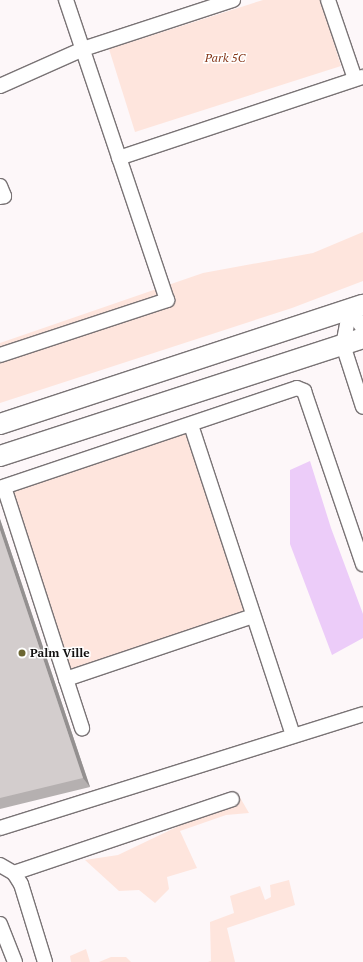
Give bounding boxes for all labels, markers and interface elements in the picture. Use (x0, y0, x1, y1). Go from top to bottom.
park label: Park 5C (205, 51, 245, 65)
place label: Palm Ville (30, 646, 90, 660)
marker: Palm Ville (17, 648, 27, 658)

